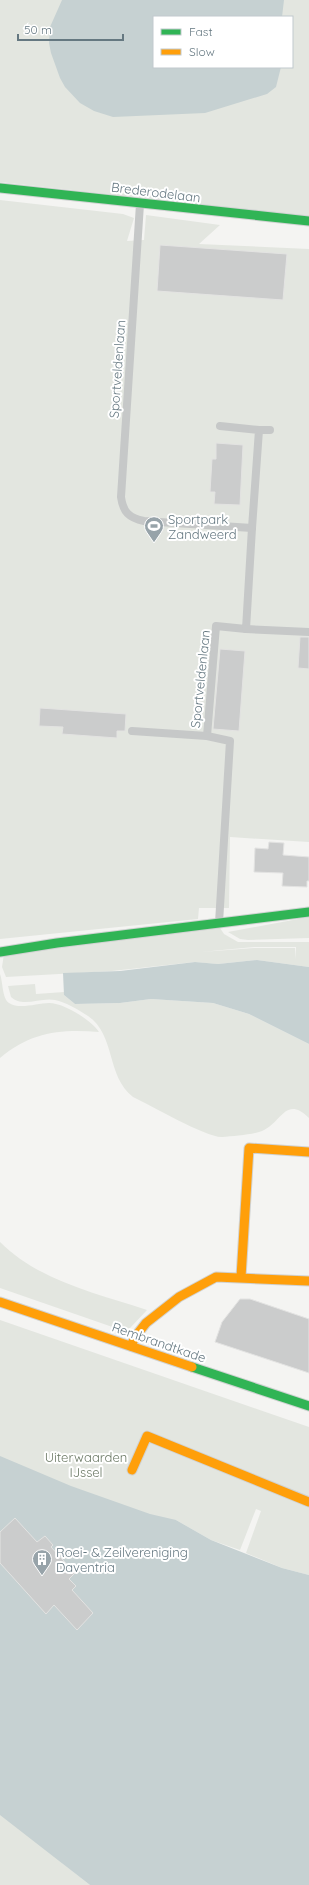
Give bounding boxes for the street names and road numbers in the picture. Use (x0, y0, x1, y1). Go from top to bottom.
street label: Brederodelaan (110, 179, 202, 205)
street label: Sportveldenlaan (106, 319, 128, 419)
street label: Sportveldenlaan (187, 629, 213, 729)
street label: Rembrandtkade (110, 1318, 208, 1366)

